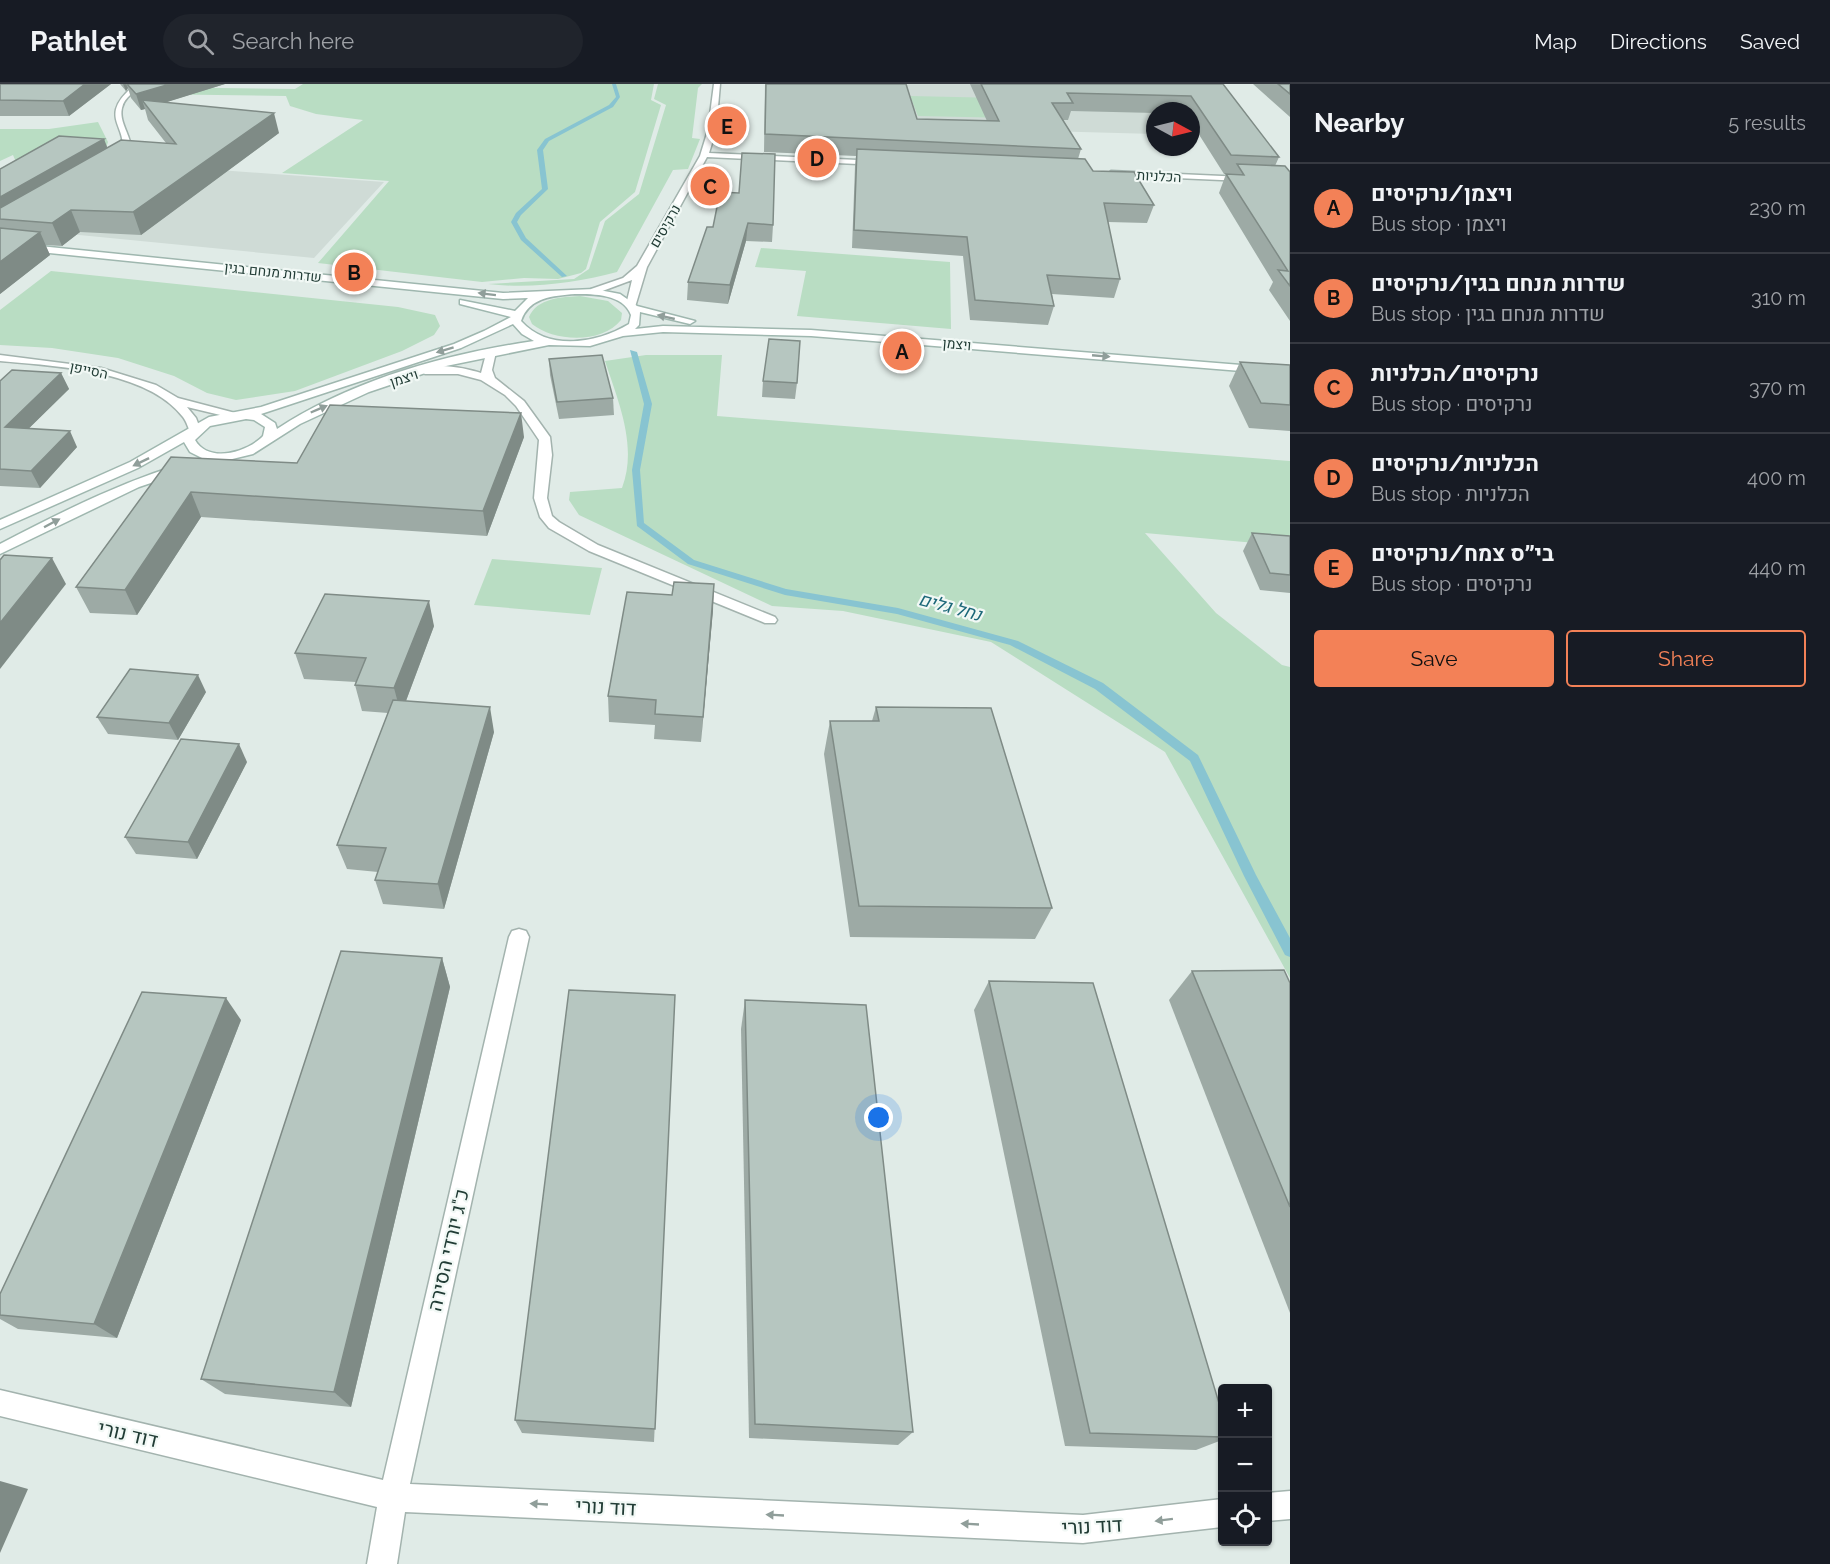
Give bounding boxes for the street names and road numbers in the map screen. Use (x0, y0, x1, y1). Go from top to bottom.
street label: הכלניות (1136, 167, 1182, 185)
street label: נרקיסים (646, 202, 684, 250)
street label: שדרות מנחם בגין (224, 259, 322, 285)
street label: ויצמן (942, 335, 972, 353)
street label: הסייפן (69, 358, 109, 382)
street label: ויצמן (388, 366, 420, 390)
street label: כ"ג יורדי הסירה (422, 1186, 474, 1314)
street label: דוד נורי (96, 1415, 160, 1453)
street label: דוד נורי (575, 1493, 637, 1521)
street label: דוד נורי (1061, 1512, 1123, 1540)

